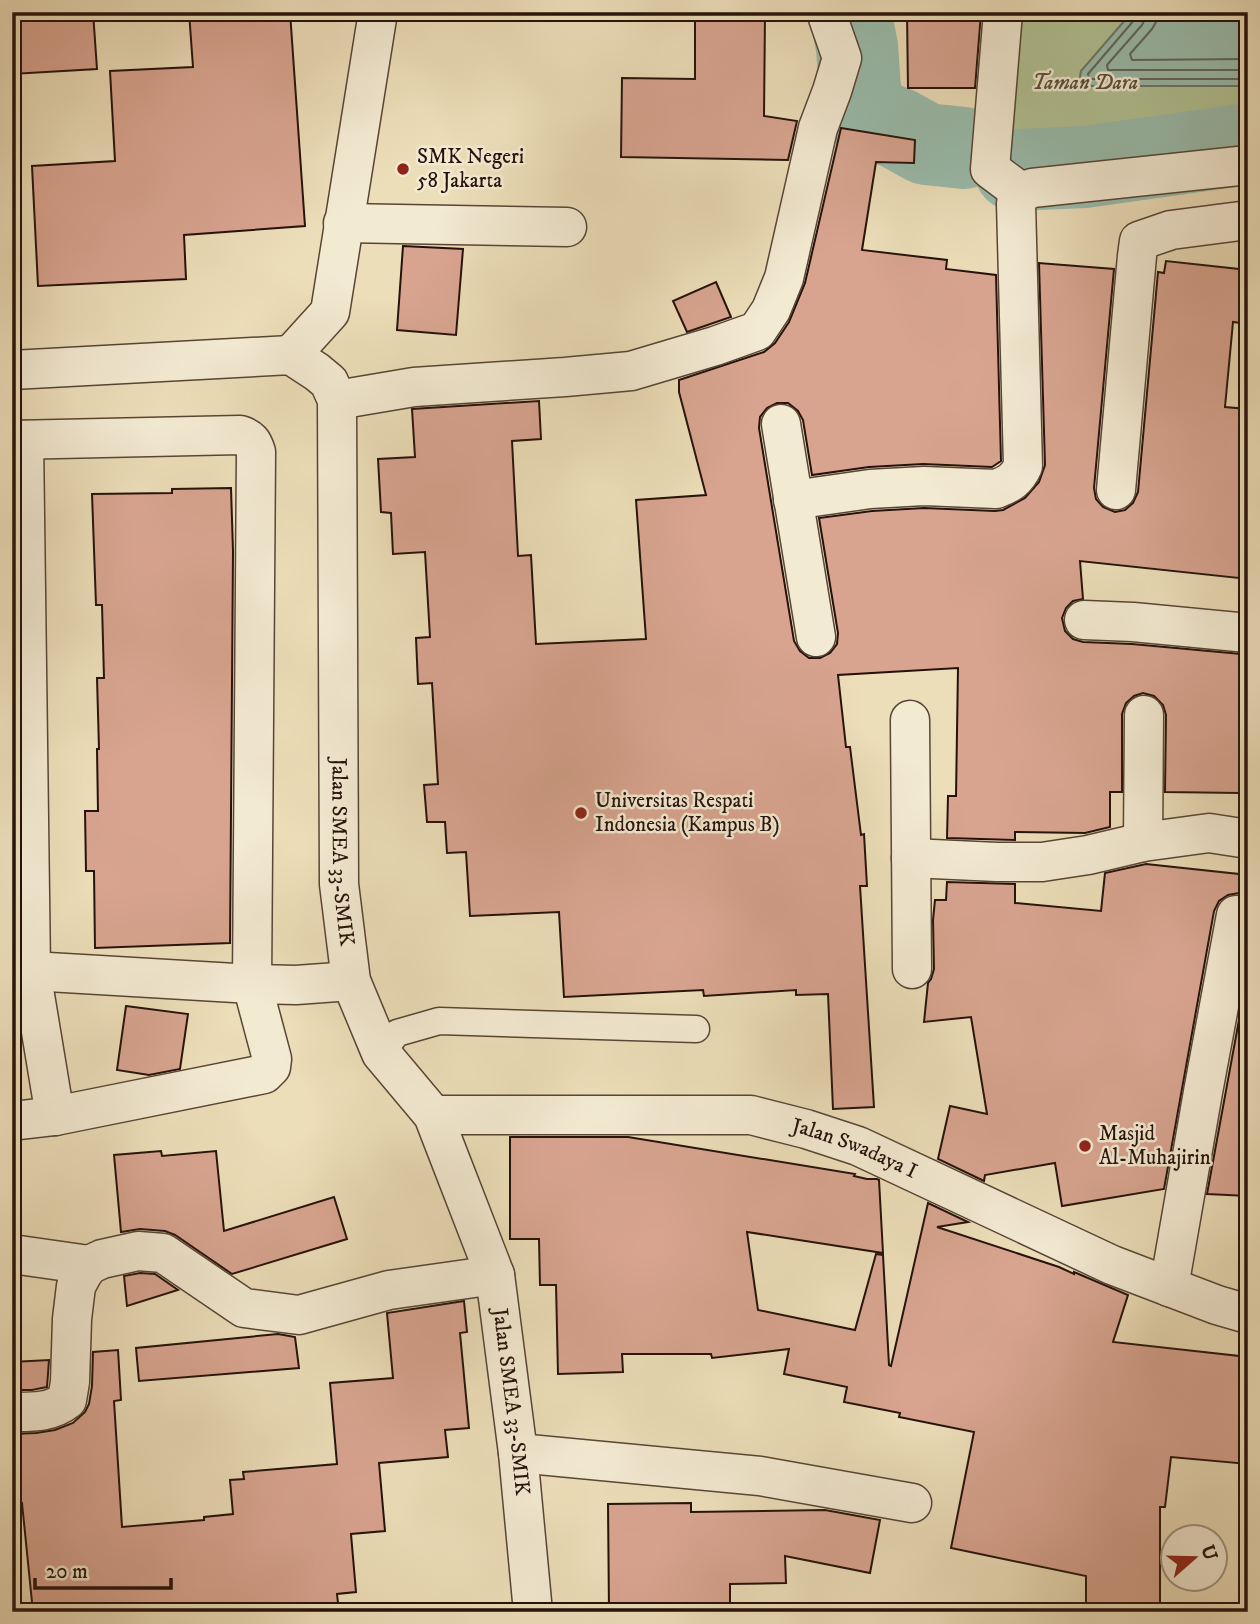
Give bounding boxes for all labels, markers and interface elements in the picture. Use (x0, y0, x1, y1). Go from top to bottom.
park label: Taman Dara (1032, 70, 1138, 96)
place label: SMK Negeri 58 Jakarta (417, 144, 524, 194)
marker: SMK Negeri 58 Jakarta (395, 161, 411, 177)
street label: Jalan SMEA 33-SMIK (325, 756, 360, 948)
place label: Universitas Respati Indonesia (Kampus B) (595, 788, 780, 838)
marker: Universitas Respati Indonesia (Kampus B) (573, 805, 589, 821)
street label: Jalan Swadaya I (787, 1112, 921, 1185)
place label: Masjid Al-Muhajirin (1099, 1121, 1211, 1171)
marker: Masjid Al-Muhajirin (1077, 1138, 1093, 1154)
street label: Jalan SMEA 33-SMIK (486, 1305, 535, 1497)
north arrow (1158, 1522, 1228, 1592)
text: U (1195, 1542, 1222, 1564)
scale bar (35, 1547, 172, 1591)
text: 20 m (46, 1559, 88, 1585)

